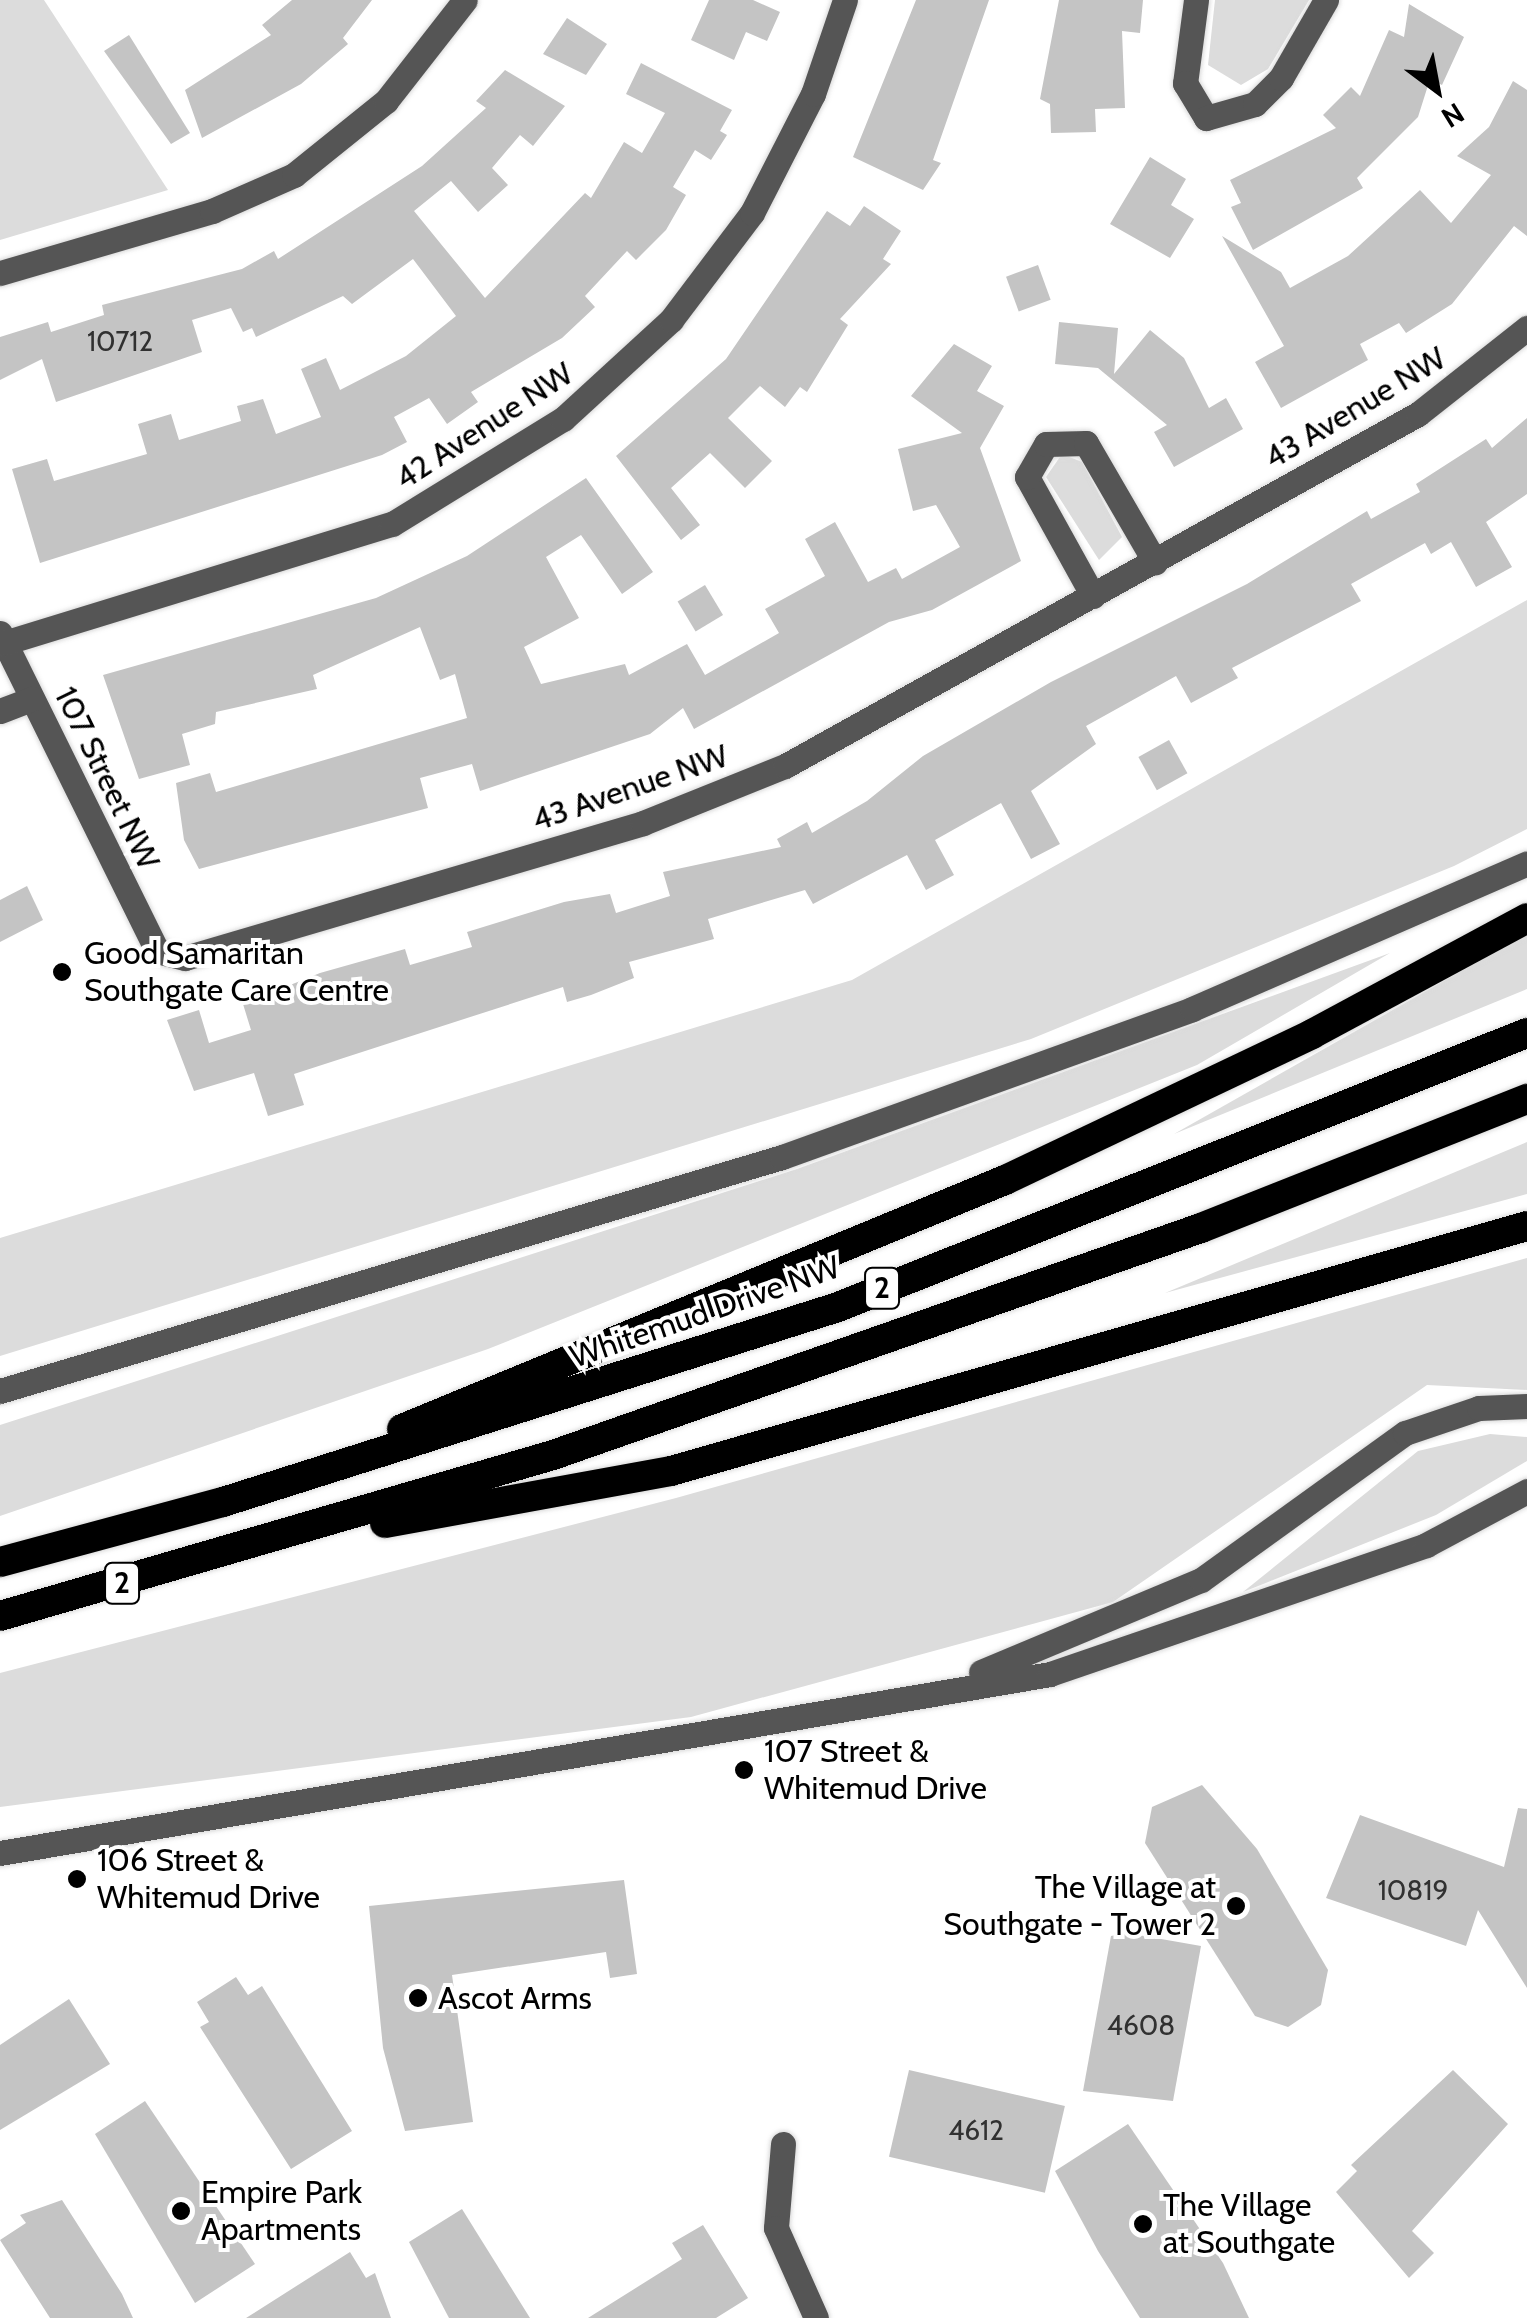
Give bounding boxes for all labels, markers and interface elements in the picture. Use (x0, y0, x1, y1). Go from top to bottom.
north arrow (1387, 40, 1487, 140)
text: N (1436, 96, 1470, 135)
house number: 10712 (87, 324, 153, 358)
street label: 43 Avenue NW (1257, 339, 1453, 477)
street label: 42 Avenue NW (388, 354, 580, 498)
street label: 107 Street NW (46, 681, 168, 875)
street label: 43 Avenue NW (527, 737, 733, 839)
place label: Good Samaritan Southgate Care Centre (84, 935, 389, 1010)
marker: Good Samaritan Southgate Care Centre (49, 959, 75, 985)
street label: Whitemud Drive NW (565, 1248, 845, 1376)
road number: 2 (862, 1263, 902, 1313)
road number: 2 (102, 1558, 142, 1608)
place label: 107 Street & Whitemud Drive (764, 1733, 987, 1808)
marker: 107 Street & Whitemud Drive (733, 1759, 755, 1781)
place label: 106 Street & Whitemud Drive (97, 1842, 320, 1917)
marker: 106 Street & Whitemud Drive (66, 1868, 88, 1890)
place label: The Village at Southgate - Tower 2 (943, 1869, 1216, 1944)
house number: 10819 (1378, 1873, 1448, 1907)
marker: The Village at Southgate - Tower 2 (1225, 1895, 1247, 1917)
place label: Ascot Arms (438, 1979, 592, 2017)
marker: Ascot Arms (407, 1987, 429, 2009)
house number: 4608 (1107, 2008, 1175, 2042)
house number: 4612 (948, 2113, 1004, 2147)
place label: Empire Park Apartments (201, 2174, 362, 2249)
place label: The Village at Southgate (1163, 2187, 1335, 2262)
marker: Empire Park Apartments (170, 2200, 192, 2222)
marker: The Village at Southgate (1132, 2213, 1154, 2235)

